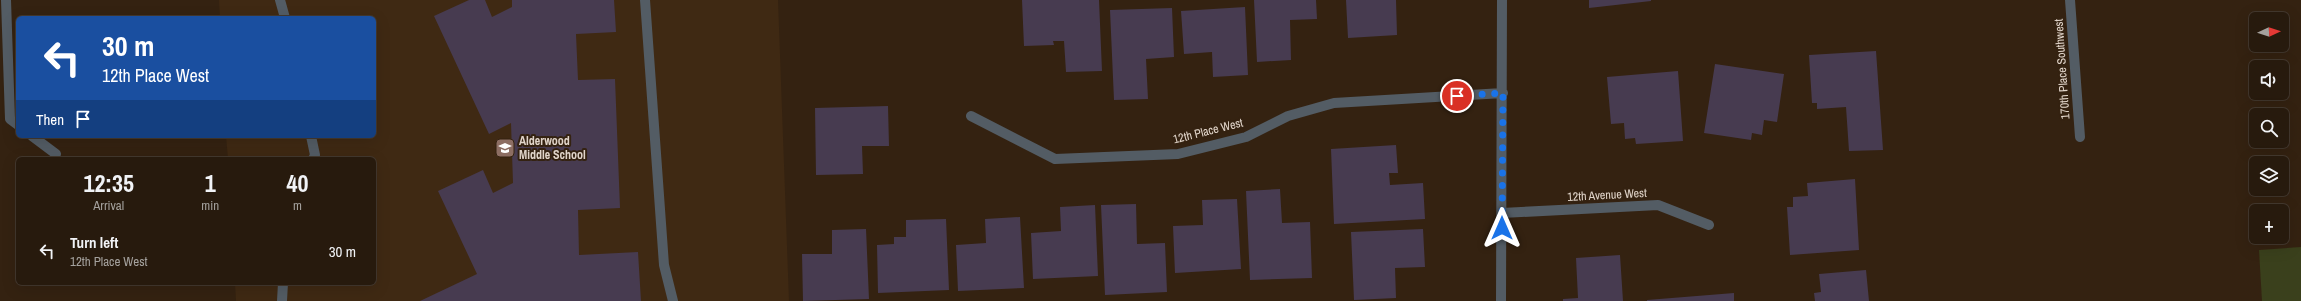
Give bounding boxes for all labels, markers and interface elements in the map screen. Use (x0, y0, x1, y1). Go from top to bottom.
north arrow (2249, 12, 2289, 52)
map controls (2249, 12, 2289, 244)
street label: 170th Place Southwest (2050, 18, 2073, 120)
text: 30 m (102, 27, 154, 65)
icon: left (36, 32, 88, 84)
button: sound (2249, 60, 2289, 100)
text: 12th Place West (102, 63, 209, 88)
pin (1440, 79, 1474, 113)
icon: arrive (1446, 85, 1468, 107)
icon: arrive (72, 108, 94, 130)
button: search (2249, 108, 2289, 148)
text: Then (36, 109, 64, 130)
street label: 12th Place West (1171, 115, 1245, 147)
place label: Alderwood Middle School (519, 133, 586, 163)
school or university icon: Alderwood Middle School (494, 137, 516, 159)
button: layers (2249, 156, 2289, 196)
text: 12:35 (84, 167, 134, 199)
text: 1 (205, 167, 216, 199)
text: 40 (287, 167, 309, 199)
street label: 12th Avenue West (1567, 185, 1647, 205)
text: Arrival (93, 197, 124, 214)
text: min (201, 197, 219, 214)
text: m (293, 197, 302, 214)
button: + (2249, 204, 2289, 244)
position arrow (1481, 207, 1523, 249)
text: Turn left (70, 232, 118, 253)
icon: left (36, 240, 58, 262)
text: 30 m (329, 241, 356, 262)
text: 12th Place West (70, 253, 147, 270)

